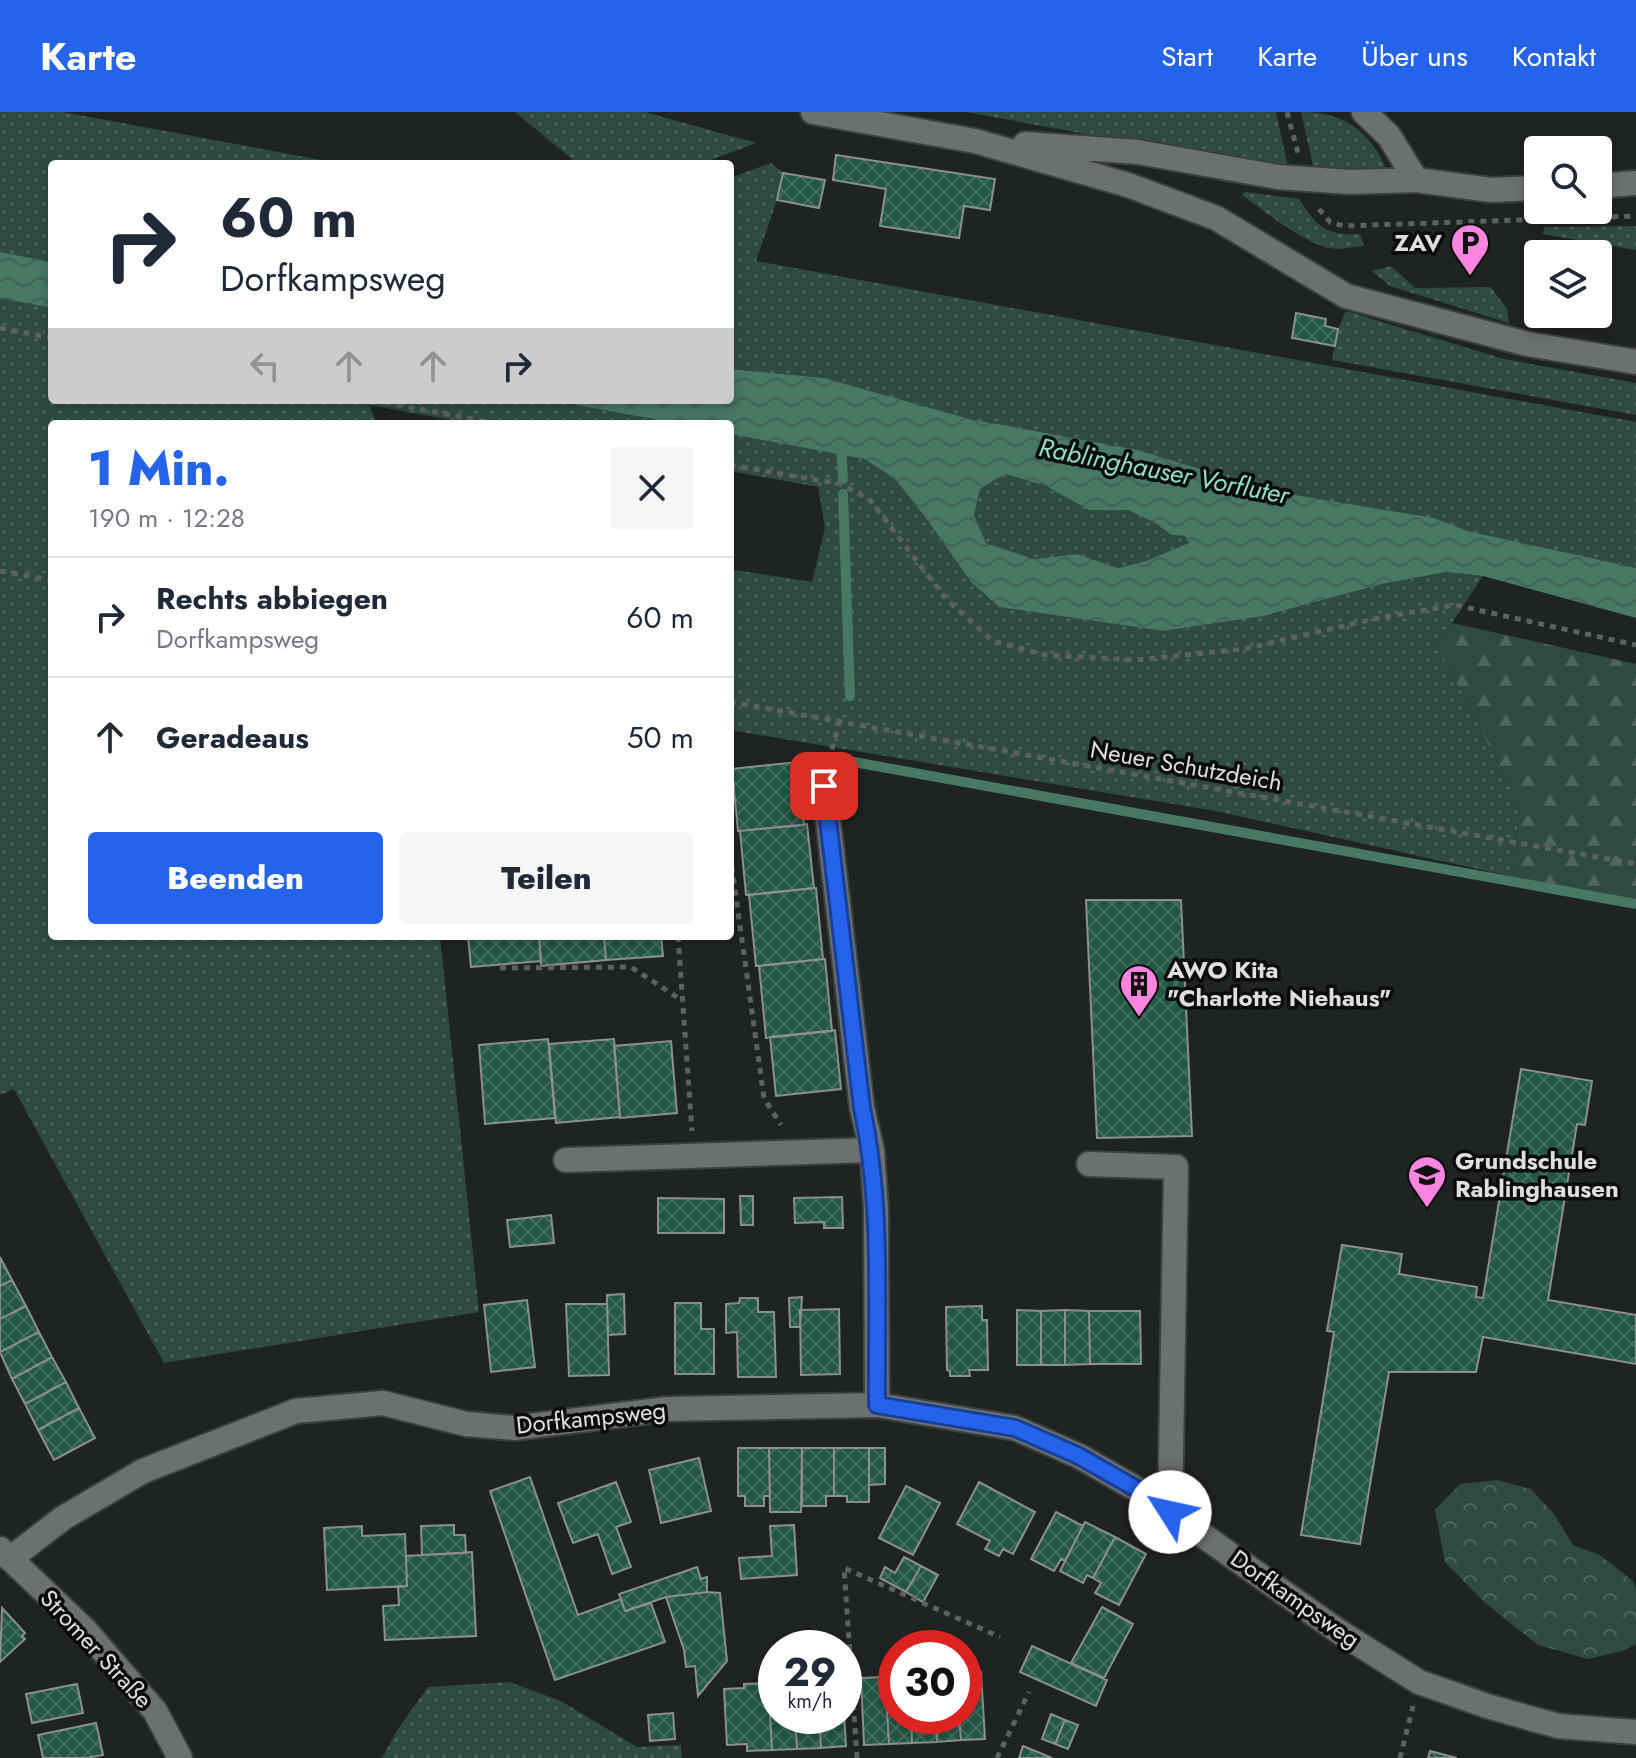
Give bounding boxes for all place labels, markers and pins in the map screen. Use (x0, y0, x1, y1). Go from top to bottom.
parking icon: ZAV (1449, 222, 1491, 277)
place label: ZAV (1394, 225, 1442, 260)
pin (790, 752, 858, 820)
place label: AWO Kita "Charlotte Niehaus" (1166, 952, 1391, 1015)
building icon: AWO Kita "Charlotte Niehaus" (1118, 963, 1160, 1018)
place label: Grundschule Rablinghausen (1455, 1143, 1619, 1206)
school or university icon: Grundschule Rablinghausen (1406, 1154, 1448, 1209)

